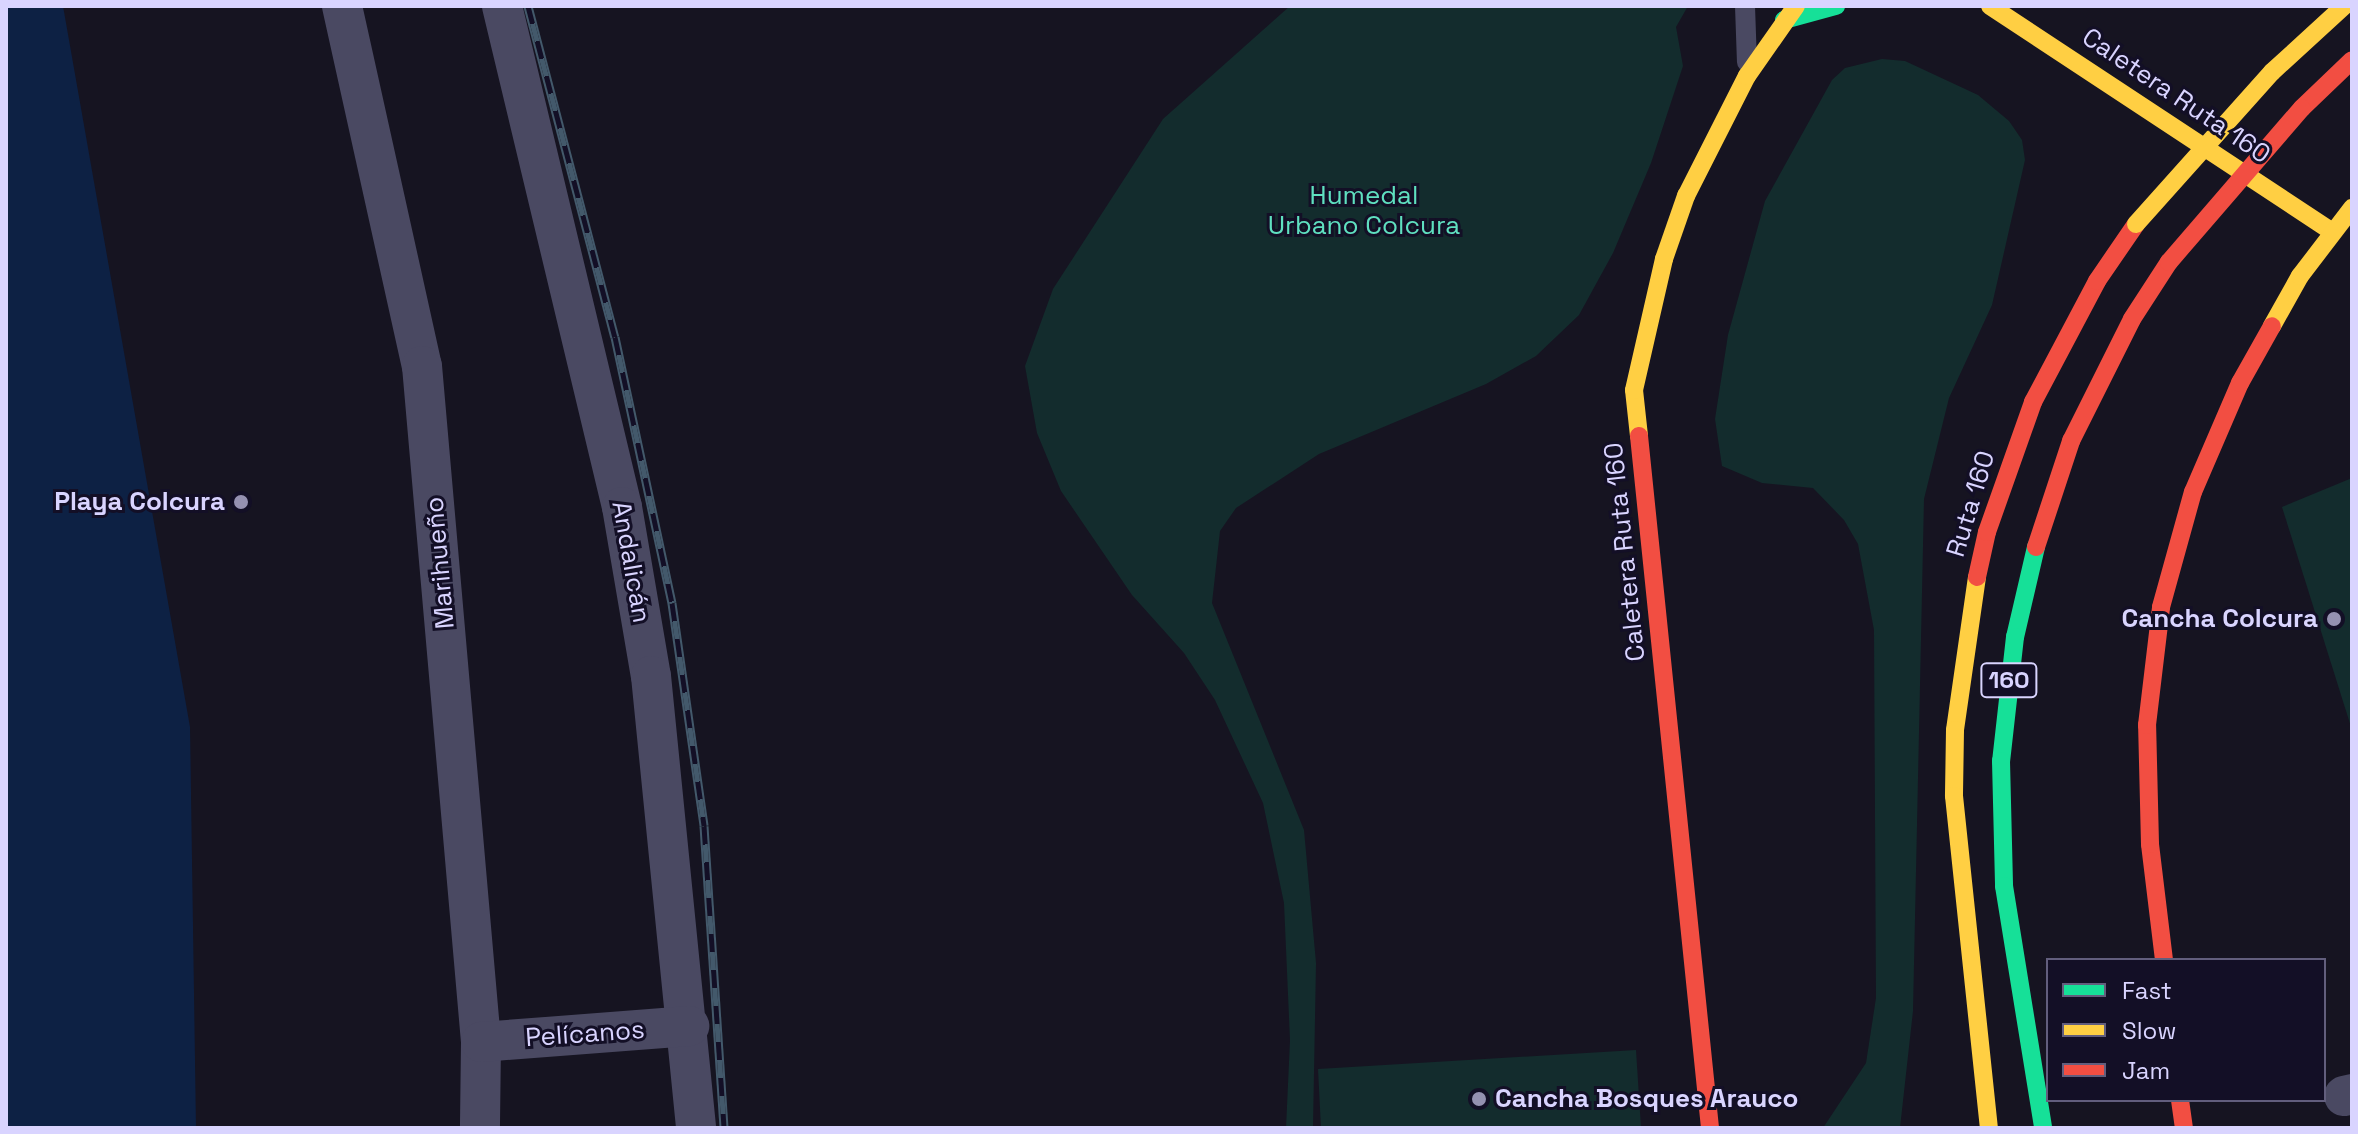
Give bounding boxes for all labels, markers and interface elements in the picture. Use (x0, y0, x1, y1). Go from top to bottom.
street label: Caletera Ruta 160 (2076, 22, 2276, 170)
park label: Humedal Urbano Colcura (1268, 180, 1460, 242)
street label: Caletera Ruta 160 (1598, 441, 1652, 663)
street label: Ruta 160 (1940, 447, 2002, 561)
place label: Playa Colcura (54, 486, 225, 518)
marker: Playa Colcura (232, 493, 250, 511)
street label: Marihueño (419, 496, 461, 630)
street label: Andalicán (605, 499, 657, 625)
place label: Cancha Colcura (2121, 603, 2318, 635)
marker: Cancha Colcura (2325, 610, 2343, 628)
road number: 160 (1979, 660, 2039, 700)
legend (2046, 958, 2326, 1102)
text: Fast (2122, 975, 2172, 1006)
street label: Pelícanos (524, 1014, 646, 1054)
text: Slow (2122, 1015, 2176, 1046)
text: Jam (2122, 1055, 2170, 1086)
place label: Cancha Bosques Arauco (1495, 1083, 1799, 1115)
marker: Cancha Bosques Arauco (1470, 1090, 1488, 1108)

